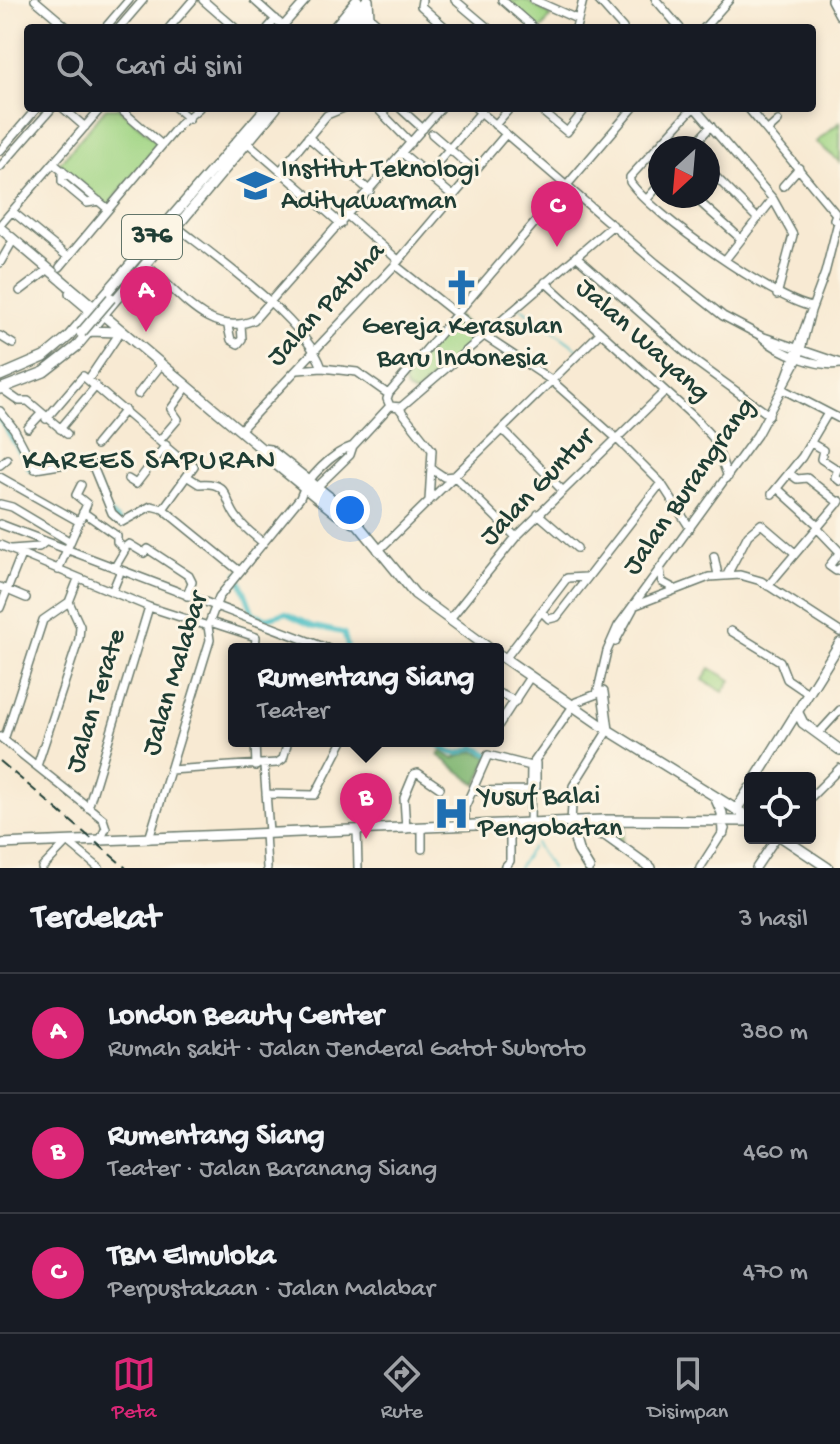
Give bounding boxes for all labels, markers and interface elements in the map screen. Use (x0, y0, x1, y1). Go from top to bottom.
search box (24, 24, 816, 112)
icon: search (52, 46, 96, 90)
text: Cari di sini (116, 51, 243, 86)
north arrow (648, 136, 720, 208)
place label: Institut Teknologi Adityawarman (281, 154, 480, 219)
school or university icon: Institut Teknologi Adityawarman (236, 167, 274, 205)
pin: C (531, 181, 583, 247)
road number: 376 (122, 215, 182, 259)
street label: Jalan Patuha (261, 235, 394, 374)
pin: A (120, 266, 172, 332)
church icon: Gereja Kerasulan Baru Indonesia (443, 268, 481, 306)
street label: Jalan Wayang (568, 272, 716, 410)
place label: Gereja Kerasulan Baru Indonesia (362, 311, 563, 376)
street label: Jalan Burangrang (617, 392, 763, 582)
street label: Jalan Guntur (474, 421, 604, 554)
district label: KAREES SAPURAN (23, 445, 277, 480)
your location (330, 490, 370, 530)
street label: Jalan Malabar (136, 586, 217, 760)
street label: Jalan Terate (59, 625, 135, 777)
popup (228, 643, 504, 747)
text: Rumentang Siang (258, 662, 474, 697)
text: Teater (258, 697, 329, 728)
map controls (744, 772, 816, 844)
button: locate (744, 772, 816, 844)
pin: B (340, 773, 392, 839)
place label: Yusuf Balai Pengobatan (475, 781, 623, 846)
hospital icon: Yusuf Balai Pengobatan (433, 794, 471, 832)
text: Terdekat (32, 900, 160, 940)
text: 3 hasil (739, 905, 808, 936)
text: London Beauty Center (108, 1000, 383, 1035)
text: A (50, 1018, 66, 1049)
text: 380 m (741, 1018, 808, 1049)
text: Rumah sakit · Jalan Jenderal Gatot Subroto (108, 1035, 586, 1066)
text: Rumentang Siang (108, 1120, 325, 1155)
text: B (51, 1138, 65, 1169)
text: 460 m (743, 1138, 808, 1169)
text: Teater · Jalan Baranang Siang (108, 1155, 437, 1186)
text: TBM Elmuloka (108, 1240, 276, 1275)
text: C (51, 1258, 65, 1289)
text: 470 m (743, 1258, 808, 1289)
text: Perpustakaan · Jalan Malabar (108, 1275, 435, 1306)
tab: Peta (112, 1352, 156, 1426)
tab: Rute (380, 1352, 424, 1426)
tab: Disimpan (647, 1352, 728, 1426)

